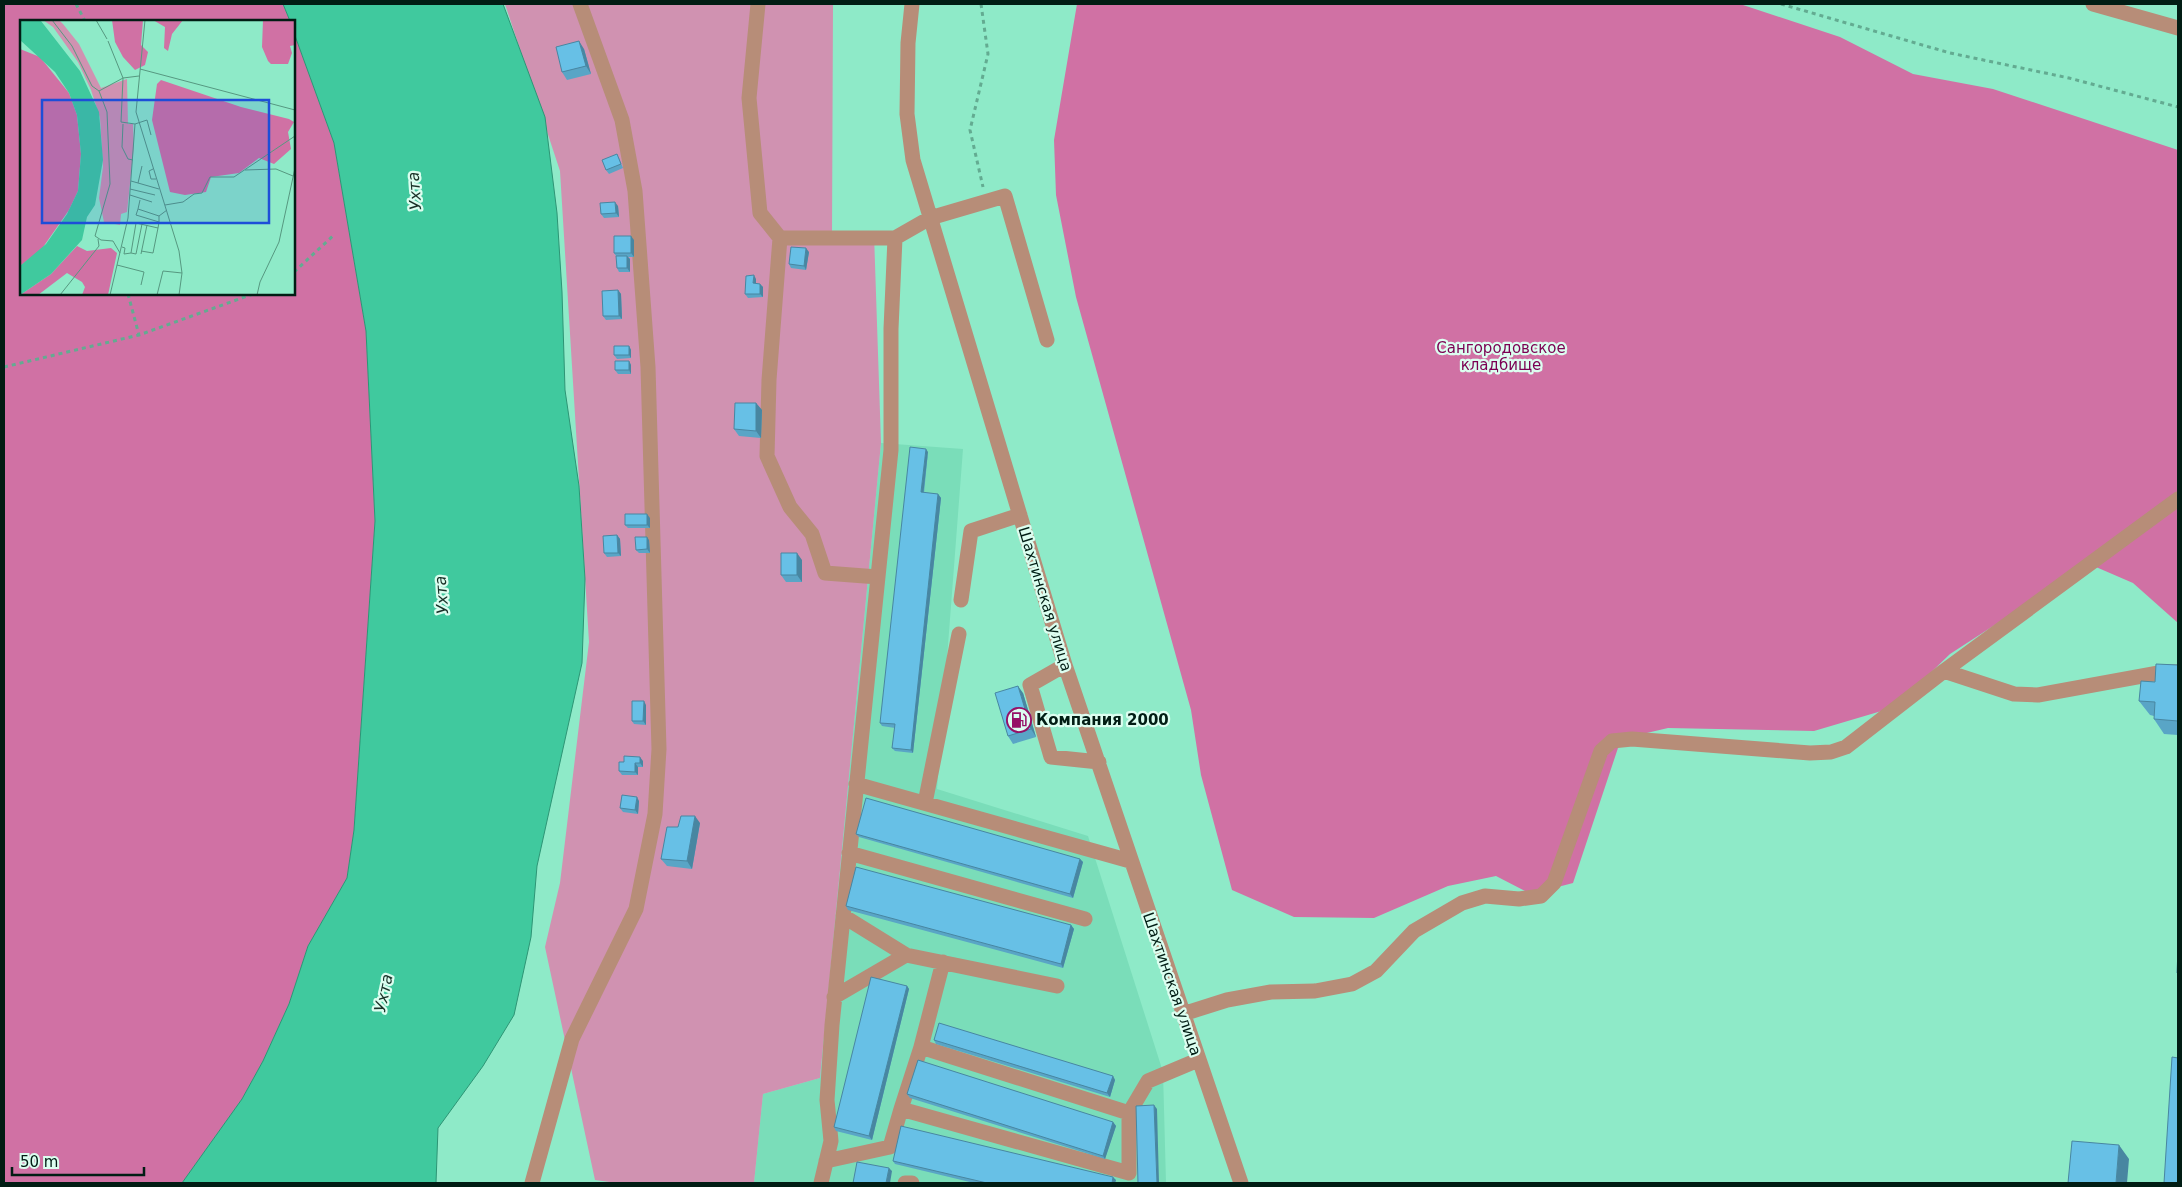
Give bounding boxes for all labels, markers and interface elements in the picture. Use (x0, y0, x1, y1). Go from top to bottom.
inset map (20, 20, 295, 295)
water label: Ухта (404, 171, 425, 211)
park label: Сангородовское кладбище (1436, 339, 1566, 374)
street label: Шахтинская улица (1014, 524, 1076, 674)
water label: Ухта (431, 575, 452, 615)
fuel station icon: Компания 2000 (1006, 707, 1032, 733)
place label: Компания 2000 (1036, 711, 1169, 729)
street label: Шахтинская улица (1139, 910, 1205, 1058)
water label: Ухта (370, 972, 397, 1014)
scale bar (12, 1144, 145, 1176)
text: 50 m (20, 1153, 58, 1171)

